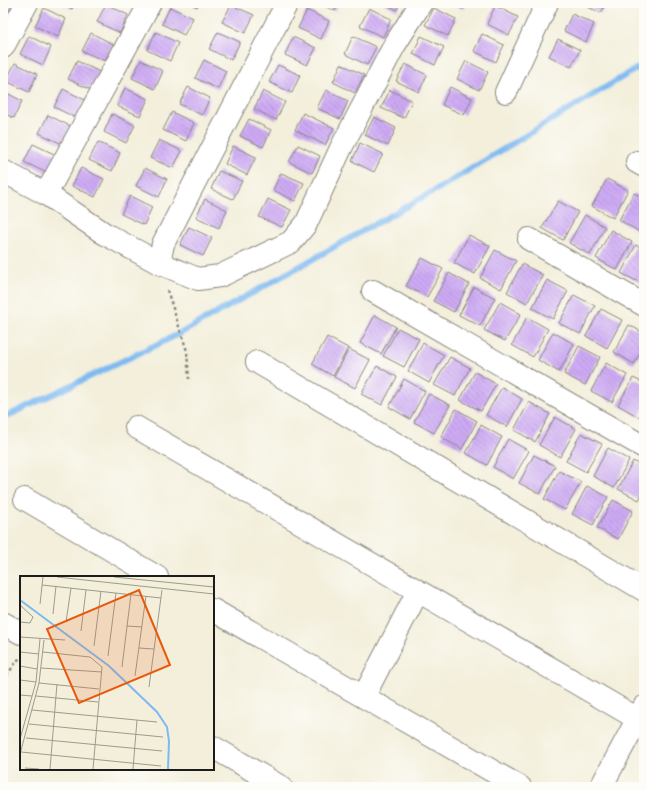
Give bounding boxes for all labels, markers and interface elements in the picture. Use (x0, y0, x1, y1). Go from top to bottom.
inset map (20, 576, 214, 770)

